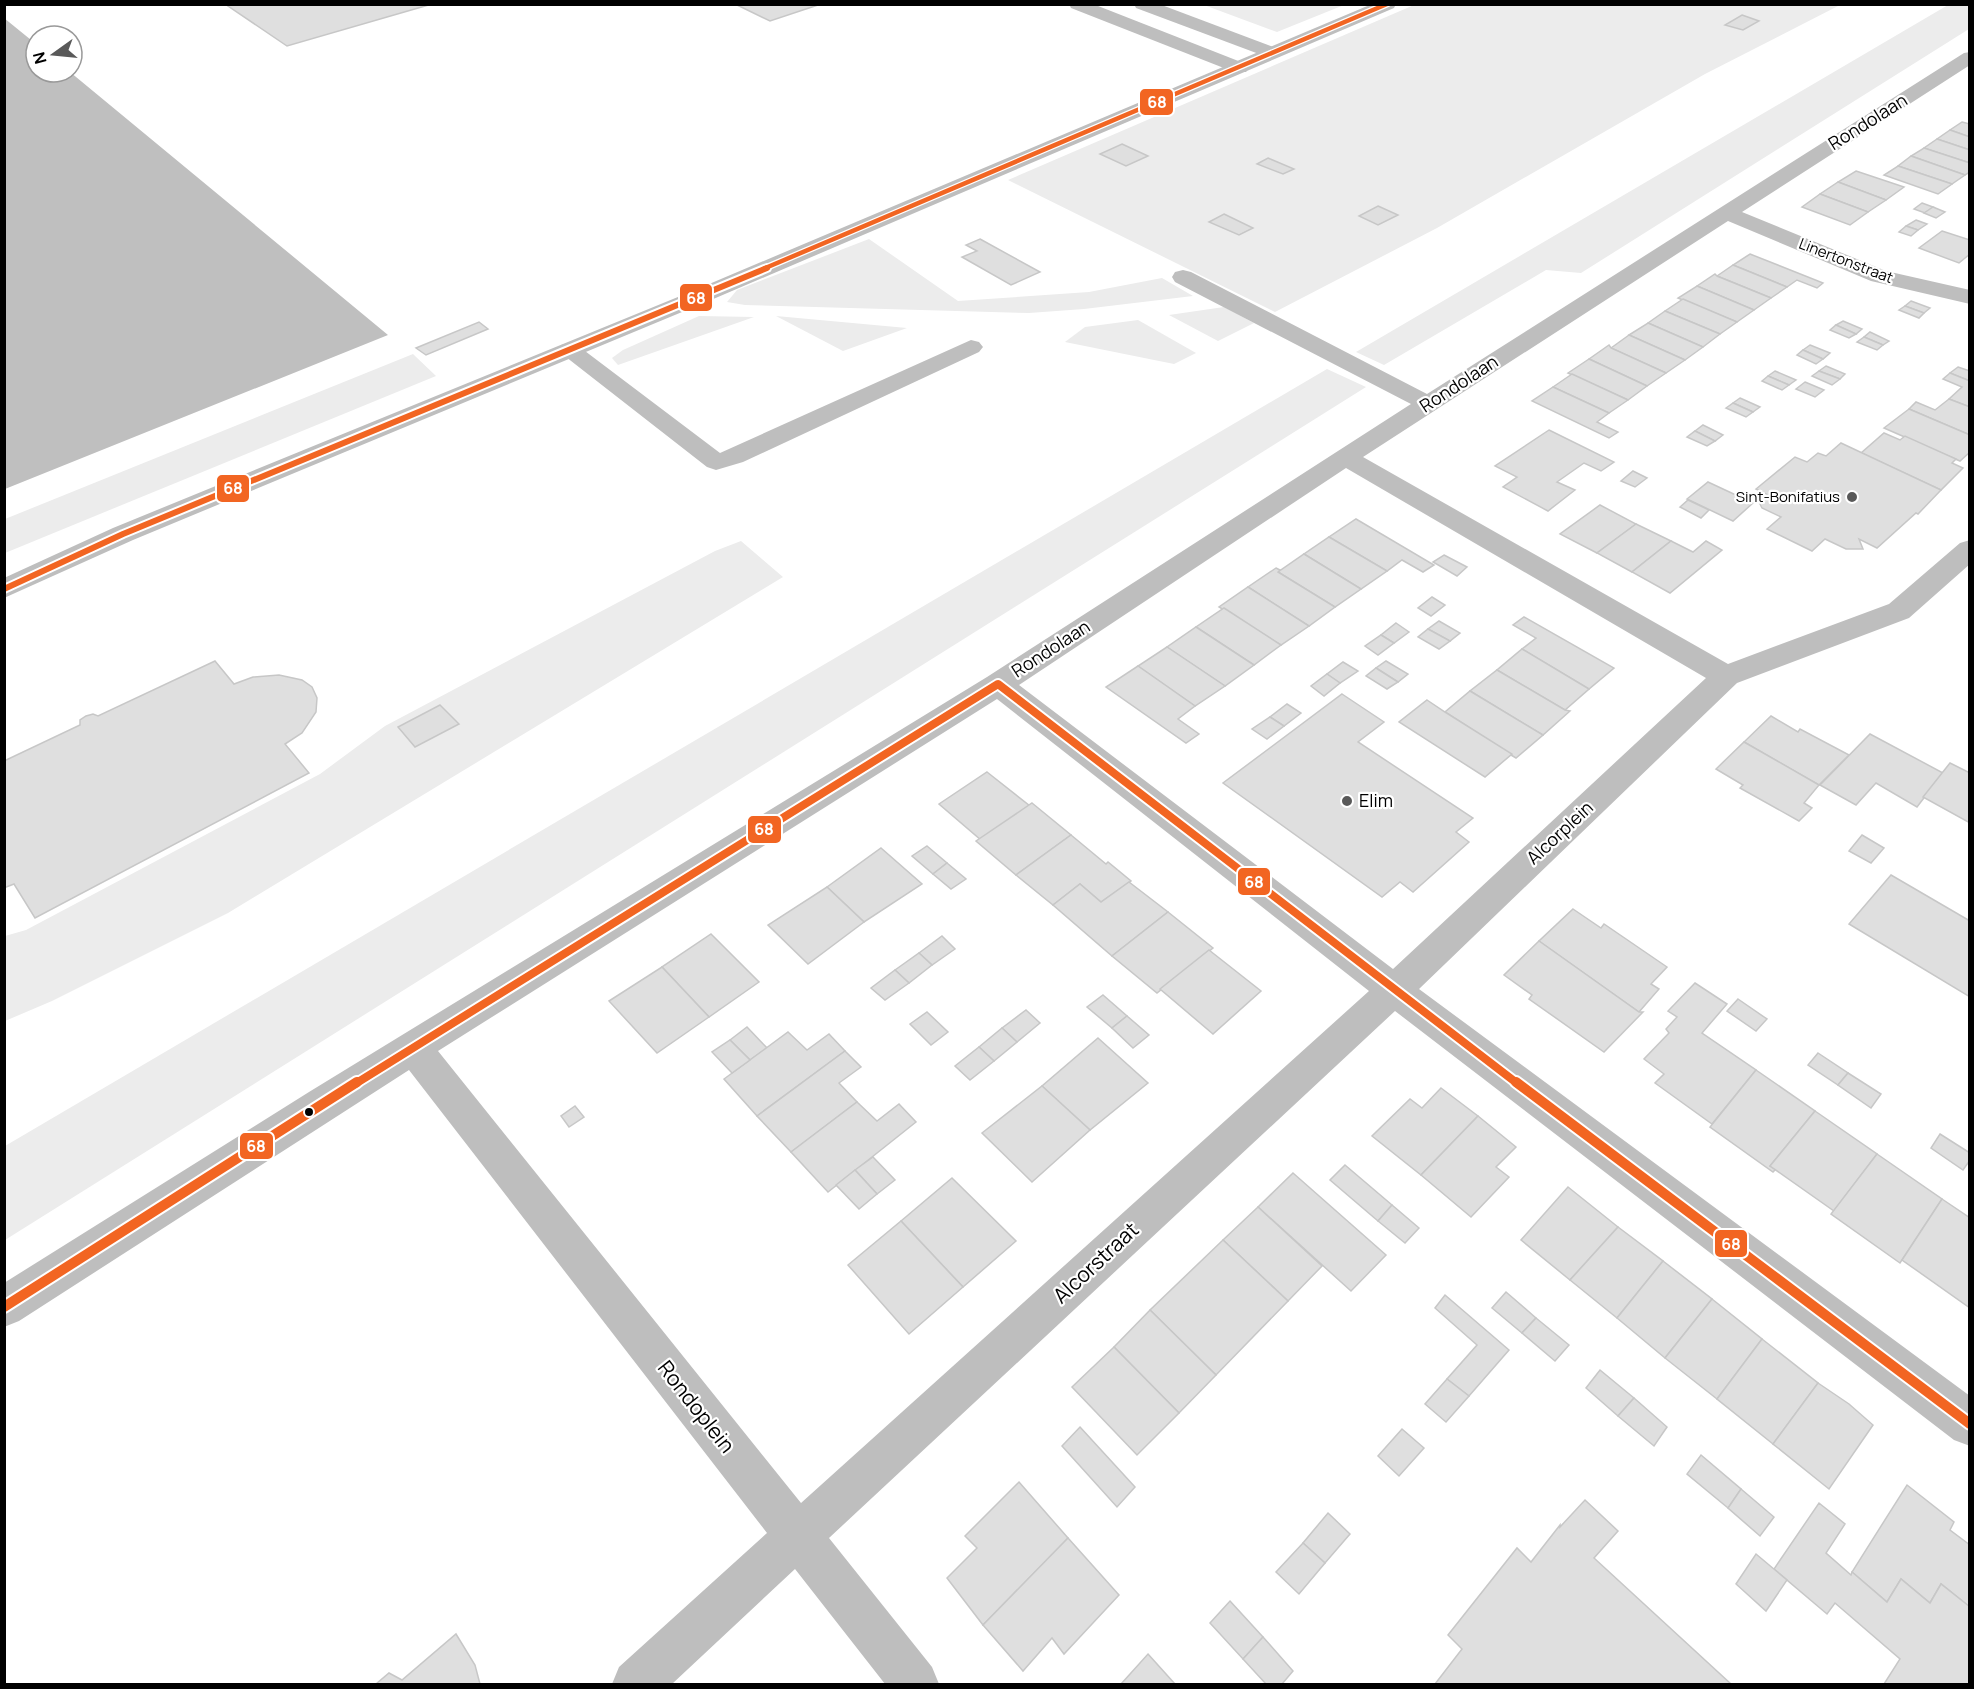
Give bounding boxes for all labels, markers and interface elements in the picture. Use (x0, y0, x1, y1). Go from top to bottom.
north arrow (24, 24, 84, 84)
text: N (27, 49, 52, 66)
street label: Rondolaan (1823, 87, 1912, 155)
line badge: 68 (1139, 88, 1174, 116)
text: 68 (1147, 91, 1167, 113)
street label: Linertonstraat (1796, 233, 1896, 288)
line badge: 68 (679, 283, 713, 312)
text: 68 (686, 287, 706, 309)
street label: Rondolaan (1415, 349, 1502, 417)
line badge: 68 (216, 474, 250, 503)
text: 68 (223, 477, 243, 499)
place label: Sint-Bonifatius (1736, 486, 1840, 507)
marker: Sint-Bonifatius (1845, 490, 1859, 504)
street label: Rondolaan (1007, 614, 1094, 682)
place label: Elim (1359, 788, 1393, 812)
marker: Elim (1340, 794, 1354, 808)
street label: Alcorplein (1521, 795, 1598, 869)
line badge: 68 (747, 815, 782, 844)
text: 68 (754, 818, 774, 840)
line badge: 68 (1237, 867, 1271, 896)
text: 68 (1244, 871, 1264, 893)
unlabelled marker (303, 1106, 315, 1118)
line badge: 68 (239, 1132, 274, 1160)
text: 68 (246, 1135, 266, 1157)
street label: Alcorstraat (1046, 1215, 1144, 1309)
line badge: 68 (1714, 1229, 1748, 1258)
text: 68 (1721, 1233, 1741, 1255)
street label: Rondoplein (652, 1354, 742, 1458)

